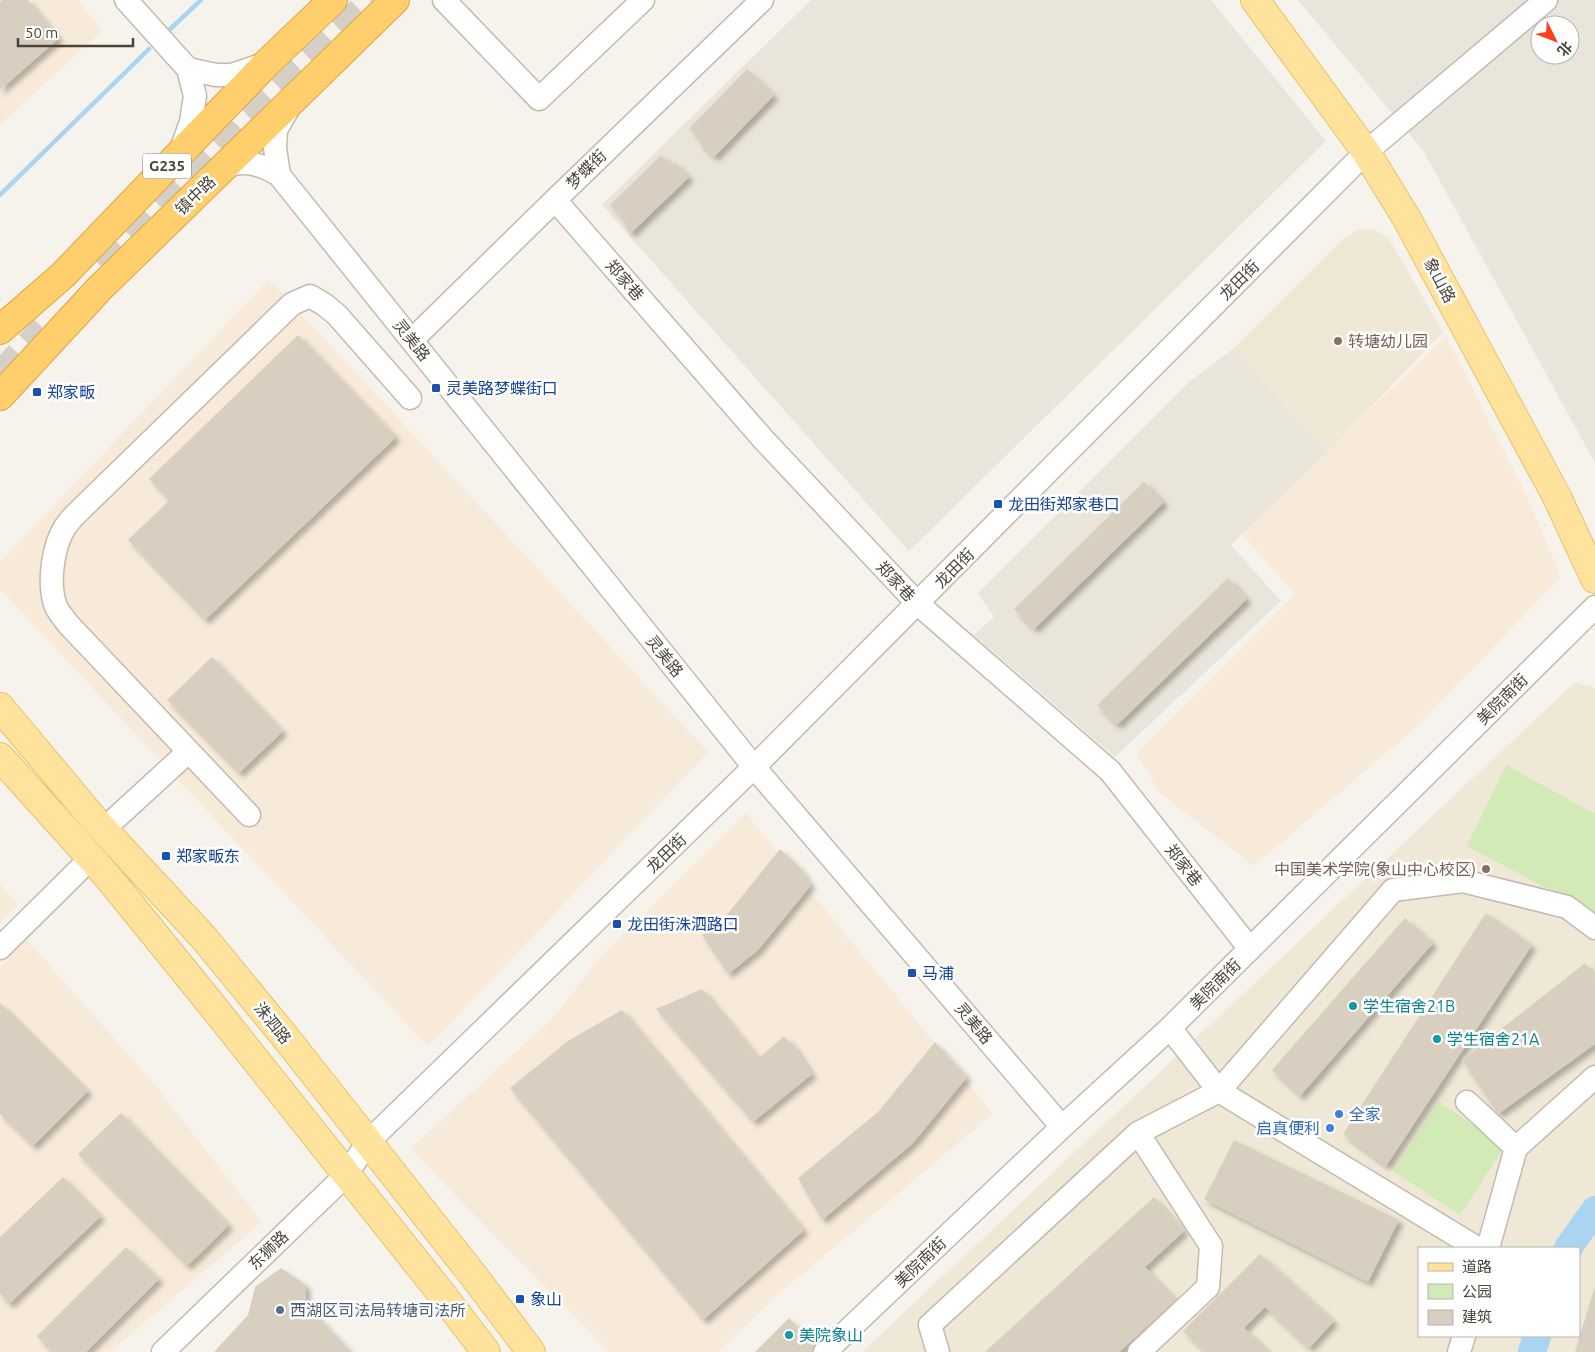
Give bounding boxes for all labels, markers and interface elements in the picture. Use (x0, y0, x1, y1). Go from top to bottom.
scale bar (18, 15, 132, 47)
north arrow (1530, 15, 1580, 65)
text: 50 m (25, 24, 58, 41)
text: 北 (1554, 38, 1575, 59)
street label: 梦蝶街 (562, 146, 610, 192)
road number: G235 (143, 154, 191, 178)
street label: 镇中路 (171, 172, 219, 218)
street label: 象山路 (1421, 255, 1459, 305)
street label: 郑家巷 (602, 256, 648, 304)
street label: 龙田街 (1216, 257, 1262, 303)
street label: 灵美路 (390, 316, 434, 364)
place label: 转塘幼儿园 (1348, 332, 1428, 350)
marker: 转塘幼儿园 (1332, 335, 1344, 347)
place label: 灵美路梦蝶街口 (446, 379, 558, 397)
marker: 灵美路梦蝶街口 (430, 382, 442, 394)
place label: 郑家畈 (47, 383, 95, 401)
marker: 郑家畈 (31, 386, 43, 398)
place label: 龙田街郑家巷口 (1008, 495, 1120, 513)
marker: 龙田街郑家巷口 (992, 498, 1004, 510)
street label: 龙田街 (931, 545, 977, 591)
street label: 郑家巷 (873, 557, 919, 605)
street label: 灵美路 (643, 632, 687, 680)
street label: 美院南街 (1473, 670, 1531, 728)
street label: 龙田街 (642, 830, 690, 876)
street label: 郑家巷 (1162, 841, 1206, 889)
place label: 郑家畈东 (176, 847, 240, 865)
marker: 郑家畈东 (160, 850, 172, 862)
place label: 中国美术学院(象山中心校区) (1274, 860, 1476, 879)
marker: 中国美术学院(象山中心校区) (1480, 863, 1492, 875)
place label: 龙田街洙泗路口 (627, 915, 739, 933)
marker: 龙田街洙泗路口 (611, 918, 623, 930)
street label: 美院南街 (1186, 955, 1244, 1013)
place label: 马浦 (922, 964, 954, 982)
marker: 马浦 (906, 967, 918, 979)
place label: 学生宿舍21B (1363, 997, 1455, 1015)
street label: 洙泗路 (251, 999, 295, 1047)
street label: 灵美路 (952, 999, 996, 1047)
marker: 学生宿舍21B (1347, 1000, 1359, 1012)
place label: 学生宿舍21A (1447, 1030, 1540, 1048)
marker: 学生宿舍21A (1431, 1033, 1443, 1045)
place label: 全家 (1349, 1105, 1381, 1123)
marker: 全家 (1333, 1108, 1345, 1120)
place label: 启真便利 (1256, 1119, 1320, 1137)
marker: 启真便利 (1324, 1122, 1336, 1134)
street label: 东狮路 (244, 1227, 292, 1273)
street label: 美院南街 (891, 1233, 949, 1291)
legend (1418, 1247, 1580, 1337)
text: 道路 (1462, 1258, 1492, 1275)
text: 公园 (1462, 1283, 1492, 1300)
place label: 象山 (530, 1290, 562, 1308)
marker: 象山 (514, 1293, 526, 1305)
place label: 西湖区司法局转塘司法所 (290, 1301, 466, 1319)
marker: 西湖区司法局转塘司法所 (274, 1304, 286, 1316)
text: 建筑 (1462, 1308, 1492, 1325)
place label: 美院象山 (799, 1326, 863, 1344)
marker: 美院象山 (783, 1329, 795, 1341)

